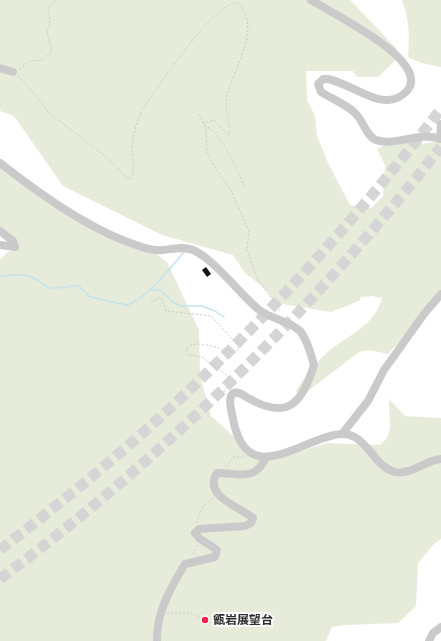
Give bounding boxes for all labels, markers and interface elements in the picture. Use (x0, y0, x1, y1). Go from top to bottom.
place label: 甑岩展望台 (213, 612, 273, 627)
marker: 甑岩展望台 (200, 615, 210, 625)

